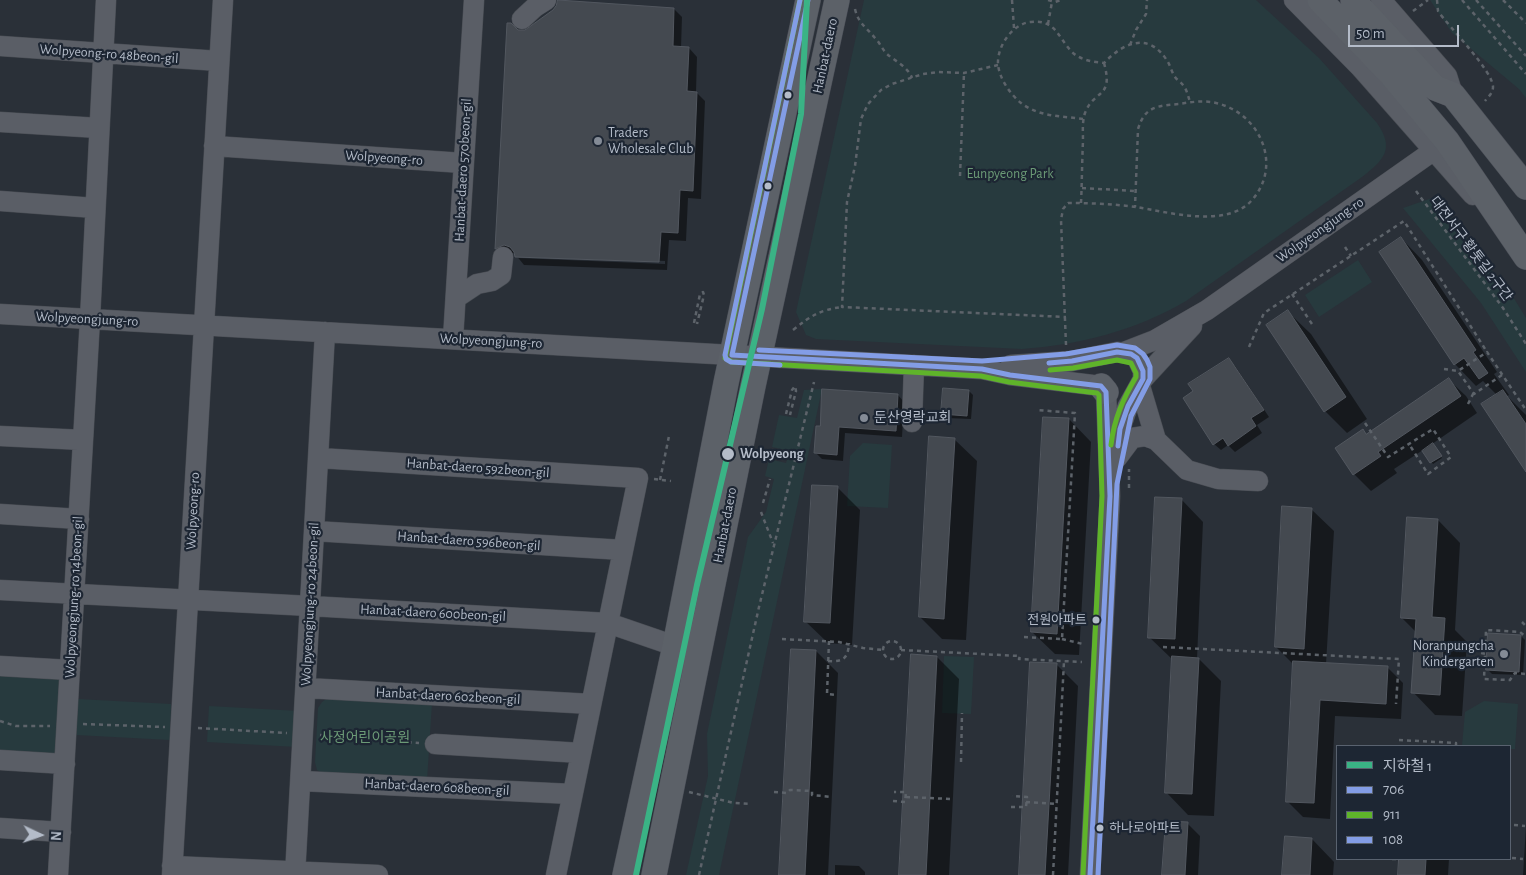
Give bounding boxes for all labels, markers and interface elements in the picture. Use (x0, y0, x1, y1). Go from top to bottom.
scale bar (1351, 15, 1462, 47)
street label: Hanbat-daero (809, 17, 841, 95)
text: 50 m (1356, 26, 1385, 41)
street label: Wolpyeong-ro 48beon-gil (39, 41, 179, 67)
unlabelled marker (783, 90, 793, 100)
street label: Hanbat-daero 570beon-gil (451, 98, 475, 242)
place label: Traders Wholesale Club (608, 125, 693, 158)
marker: Traders Wholesale Club (592, 135, 604, 147)
street label: Wolpyeong-ro (345, 147, 423, 169)
park label: Eunpyeong Park (966, 166, 1054, 182)
unlabelled marker (763, 181, 773, 191)
street label: 대전서구 황톳길 2구간 (1426, 193, 1516, 305)
street label: Wolpyeongjung-ro (1273, 194, 1367, 266)
street label: Wolpyeongjung-ro (35, 308, 139, 330)
street label: Wolpyeongjung-ro (439, 330, 543, 352)
place label: 둔산영락교회 (874, 410, 951, 426)
marker: 둔산영락교회 (858, 412, 870, 424)
marker: Wolpyeong (720, 446, 736, 462)
place label: Wolpyeong (740, 446, 804, 462)
street label: Hanbat-daero 592beon-gil (406, 455, 550, 481)
street label: Wolpyeong-ro (183, 472, 203, 550)
street label: Hanbat-daero (709, 486, 741, 564)
street label: Wolpyeongjung-ro 14beon-gil (61, 516, 87, 678)
street label: Wolpyeongjung-ro 24beon-gil (297, 522, 323, 686)
street label: Hanbat-daero 596beon-gil (397, 528, 541, 554)
street label: Hanbat-daero 600beon-gil (360, 601, 506, 625)
place label: 전원아파트 (1027, 612, 1087, 628)
marker: 전원아파트 (1091, 615, 1101, 625)
place label: Noranpungcha Kindergarten (1413, 638, 1494, 670)
marker: Noranpungcha Kindergarten (1498, 648, 1510, 660)
street label: Hanbat-daero 602beon-gil (375, 684, 521, 708)
park label: 사정어린이공원 (320, 730, 410, 746)
legend (1336, 745, 1511, 860)
text: 지하철 1 (1383, 759, 1432, 774)
street label: Hanbat-daero 608beon-gil (364, 775, 510, 799)
text: 706 (1383, 782, 1404, 797)
text: 911 (1383, 807, 1400, 822)
north arrow (15, 810, 65, 860)
place label: 하나로아파트 (1109, 820, 1181, 836)
marker: 하나로아파트 (1095, 823, 1105, 833)
text: N (48, 831, 62, 841)
text: 108 (1383, 832, 1403, 847)

